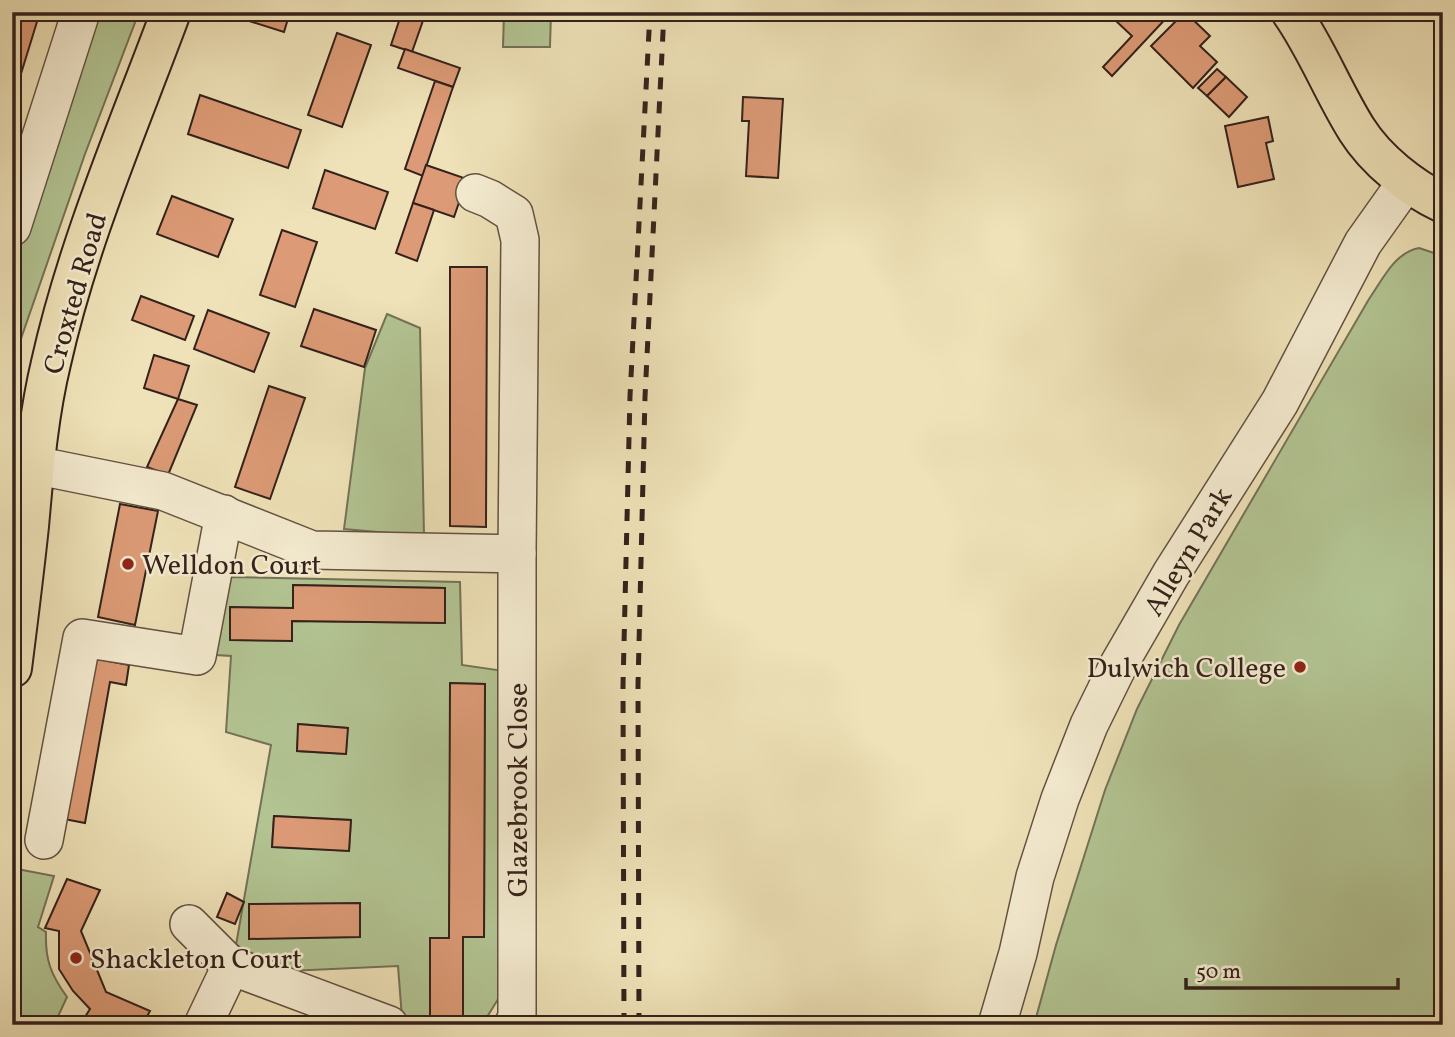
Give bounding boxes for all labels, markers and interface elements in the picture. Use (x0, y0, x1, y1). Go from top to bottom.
street label: Croxted Road (35, 208, 118, 379)
street label: Alleyn Park (1135, 480, 1243, 624)
place label: Welldon Court (142, 547, 321, 586)
marker: Welldon Court (120, 556, 136, 572)
place label: Dulwich College (1087, 650, 1286, 689)
marker: Dulwich College (1292, 659, 1308, 675)
street label: Glazebrook Close (500, 683, 539, 897)
place label: Shackleton Court (90, 941, 302, 980)
scale bar (1186, 946, 1397, 990)
marker: Shackleton Court (68, 950, 84, 966)
text: 50 m (1196, 958, 1241, 987)

